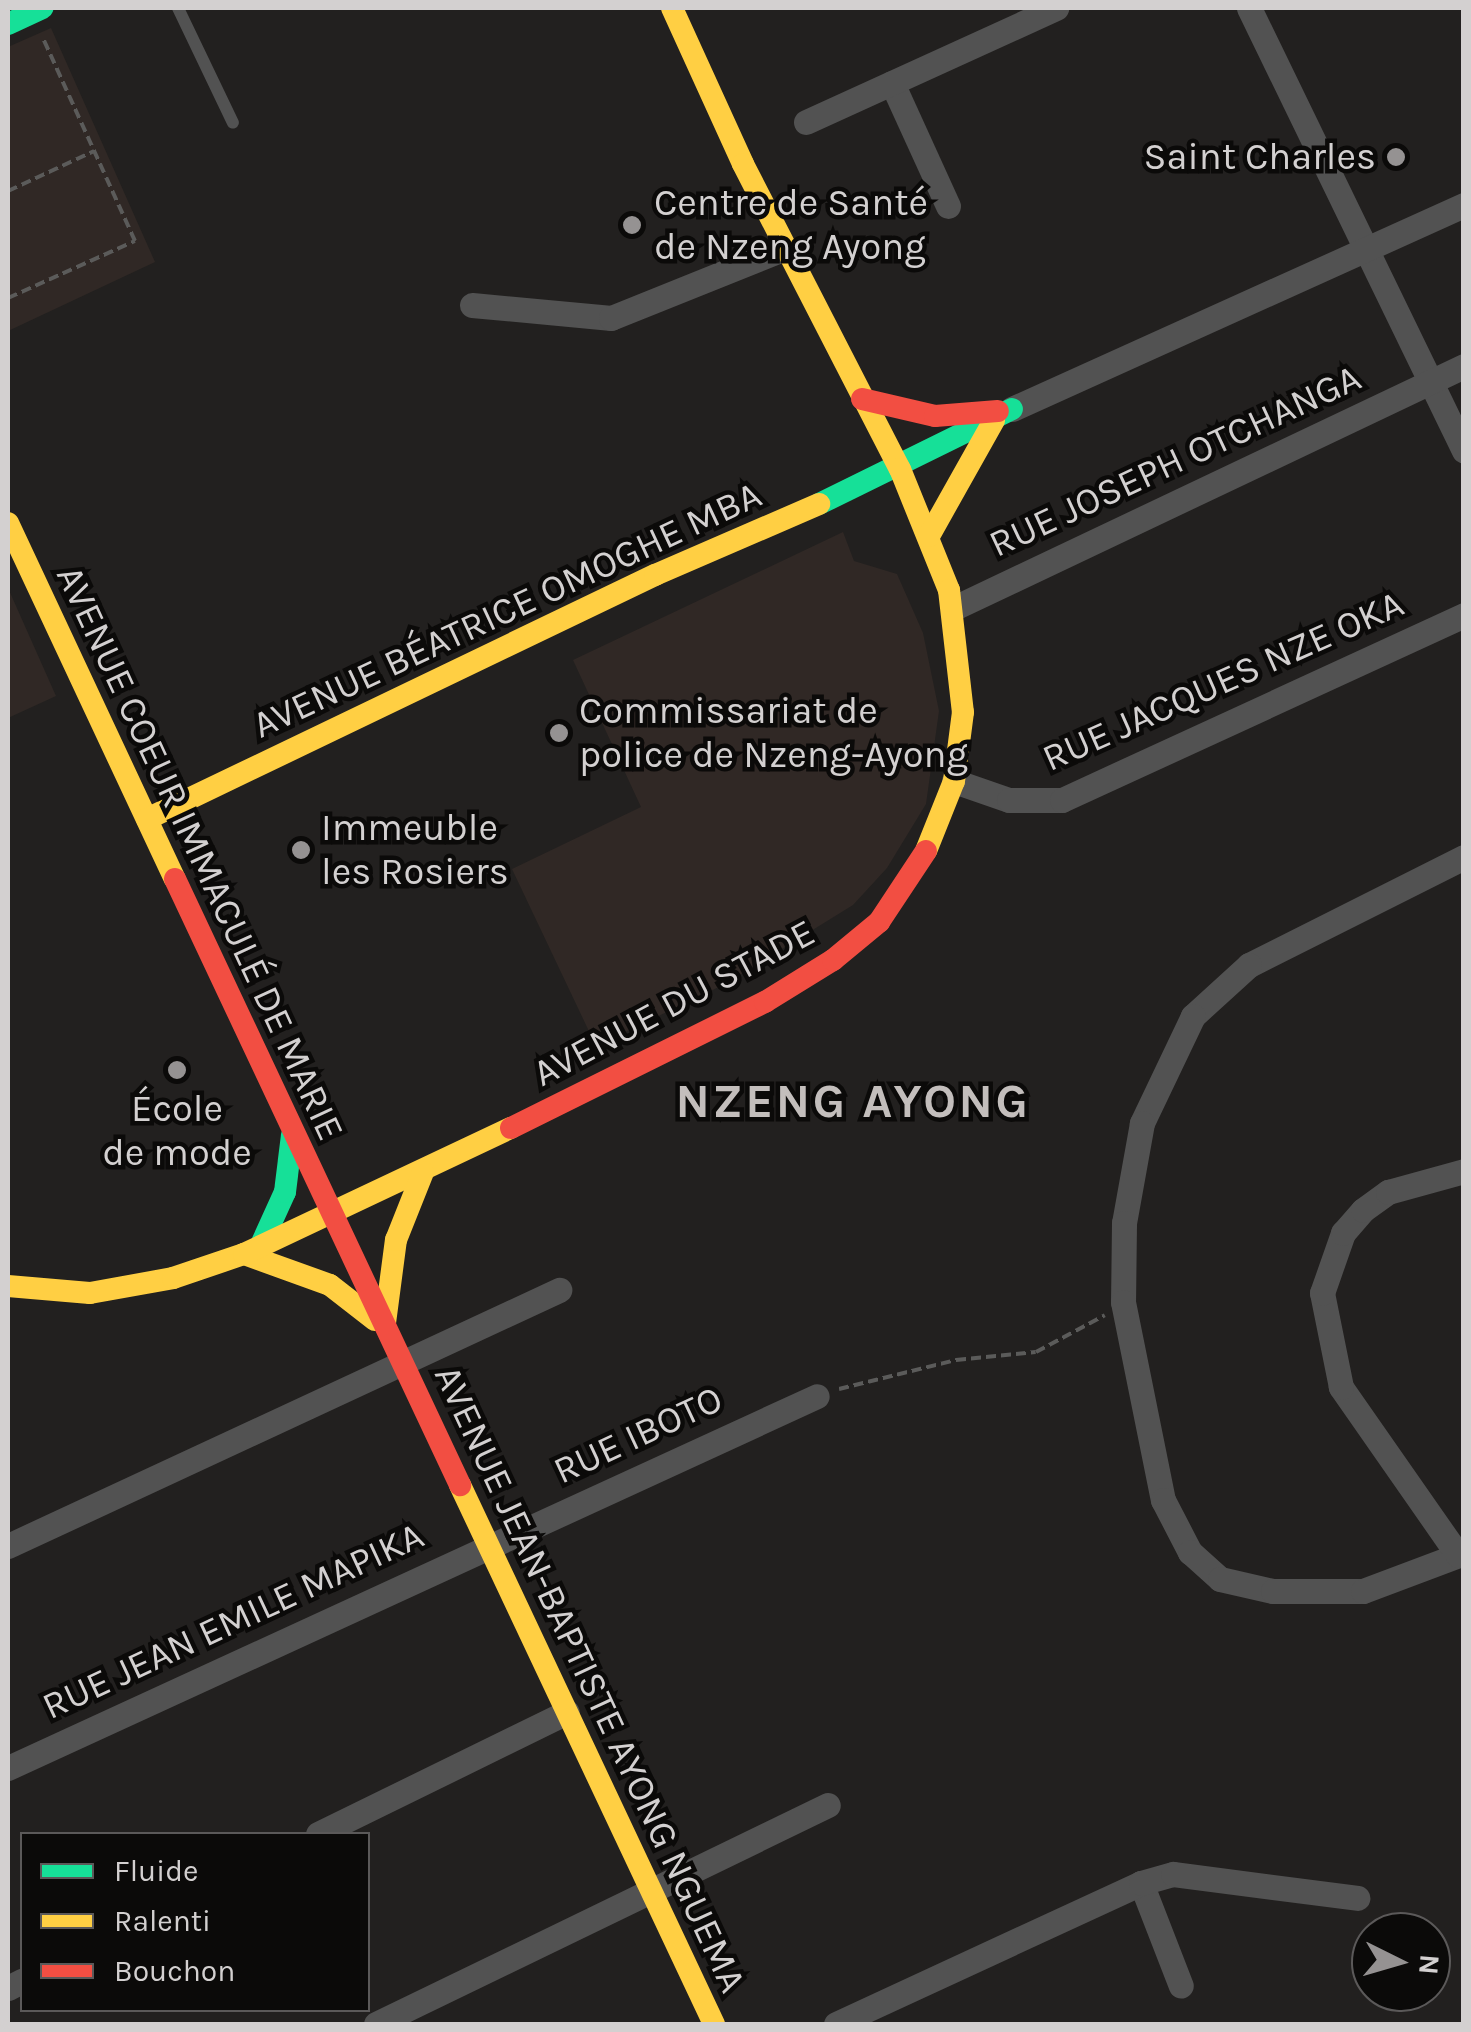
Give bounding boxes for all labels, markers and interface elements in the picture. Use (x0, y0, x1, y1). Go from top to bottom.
place label: Saint Charles (1144, 134, 1376, 180)
marker: Saint Charles (1385, 146, 1407, 168)
place label: Centre de Santé de Nzeng Ayong (654, 180, 928, 270)
marker: Centre de Santé de Nzeng Ayong (619, 212, 645, 238)
street label: RUE JOSEPH OTCHANGA (982, 355, 1368, 567)
street label: AVENUE BÉATRICE OMOGHE MBA (246, 472, 768, 748)
street label: AVENUE COEUR IMMACULÉ DE MARIE (46, 558, 354, 1148)
street label: RUE JACQUES NZE OKA (1036, 581, 1410, 781)
place label: Commissariat de police de Nzeng-Ayong (579, 688, 968, 778)
marker: Commissariat de police de Nzeng-Ayong (548, 722, 570, 744)
place label: Immeuble les Rosiers (321, 805, 509, 894)
marker: Immeuble les Rosiers (290, 839, 312, 861)
street label: AVENUE DU STADE (525, 910, 823, 1096)
marker: École de mode (166, 1059, 188, 1081)
district label: NZENG AYONG (676, 1073, 1030, 1131)
place label: École de mode (102, 1086, 252, 1176)
street label: AVENUE JEAN-BAPTISTE AYONG NGUEMA (424, 1358, 756, 2000)
street label: RUE IBOTO (546, 1376, 730, 1494)
street label: RUE JEAN EMILE MAPIKA (35, 1513, 431, 1729)
legend (20, 1832, 370, 2012)
text: Fluide (114, 1853, 198, 1889)
text: Ralenti (114, 1903, 211, 1939)
north arrow (1351, 1912, 1451, 2012)
text: Bouchon (114, 1953, 235, 1989)
text: N (1412, 1953, 1447, 1976)

